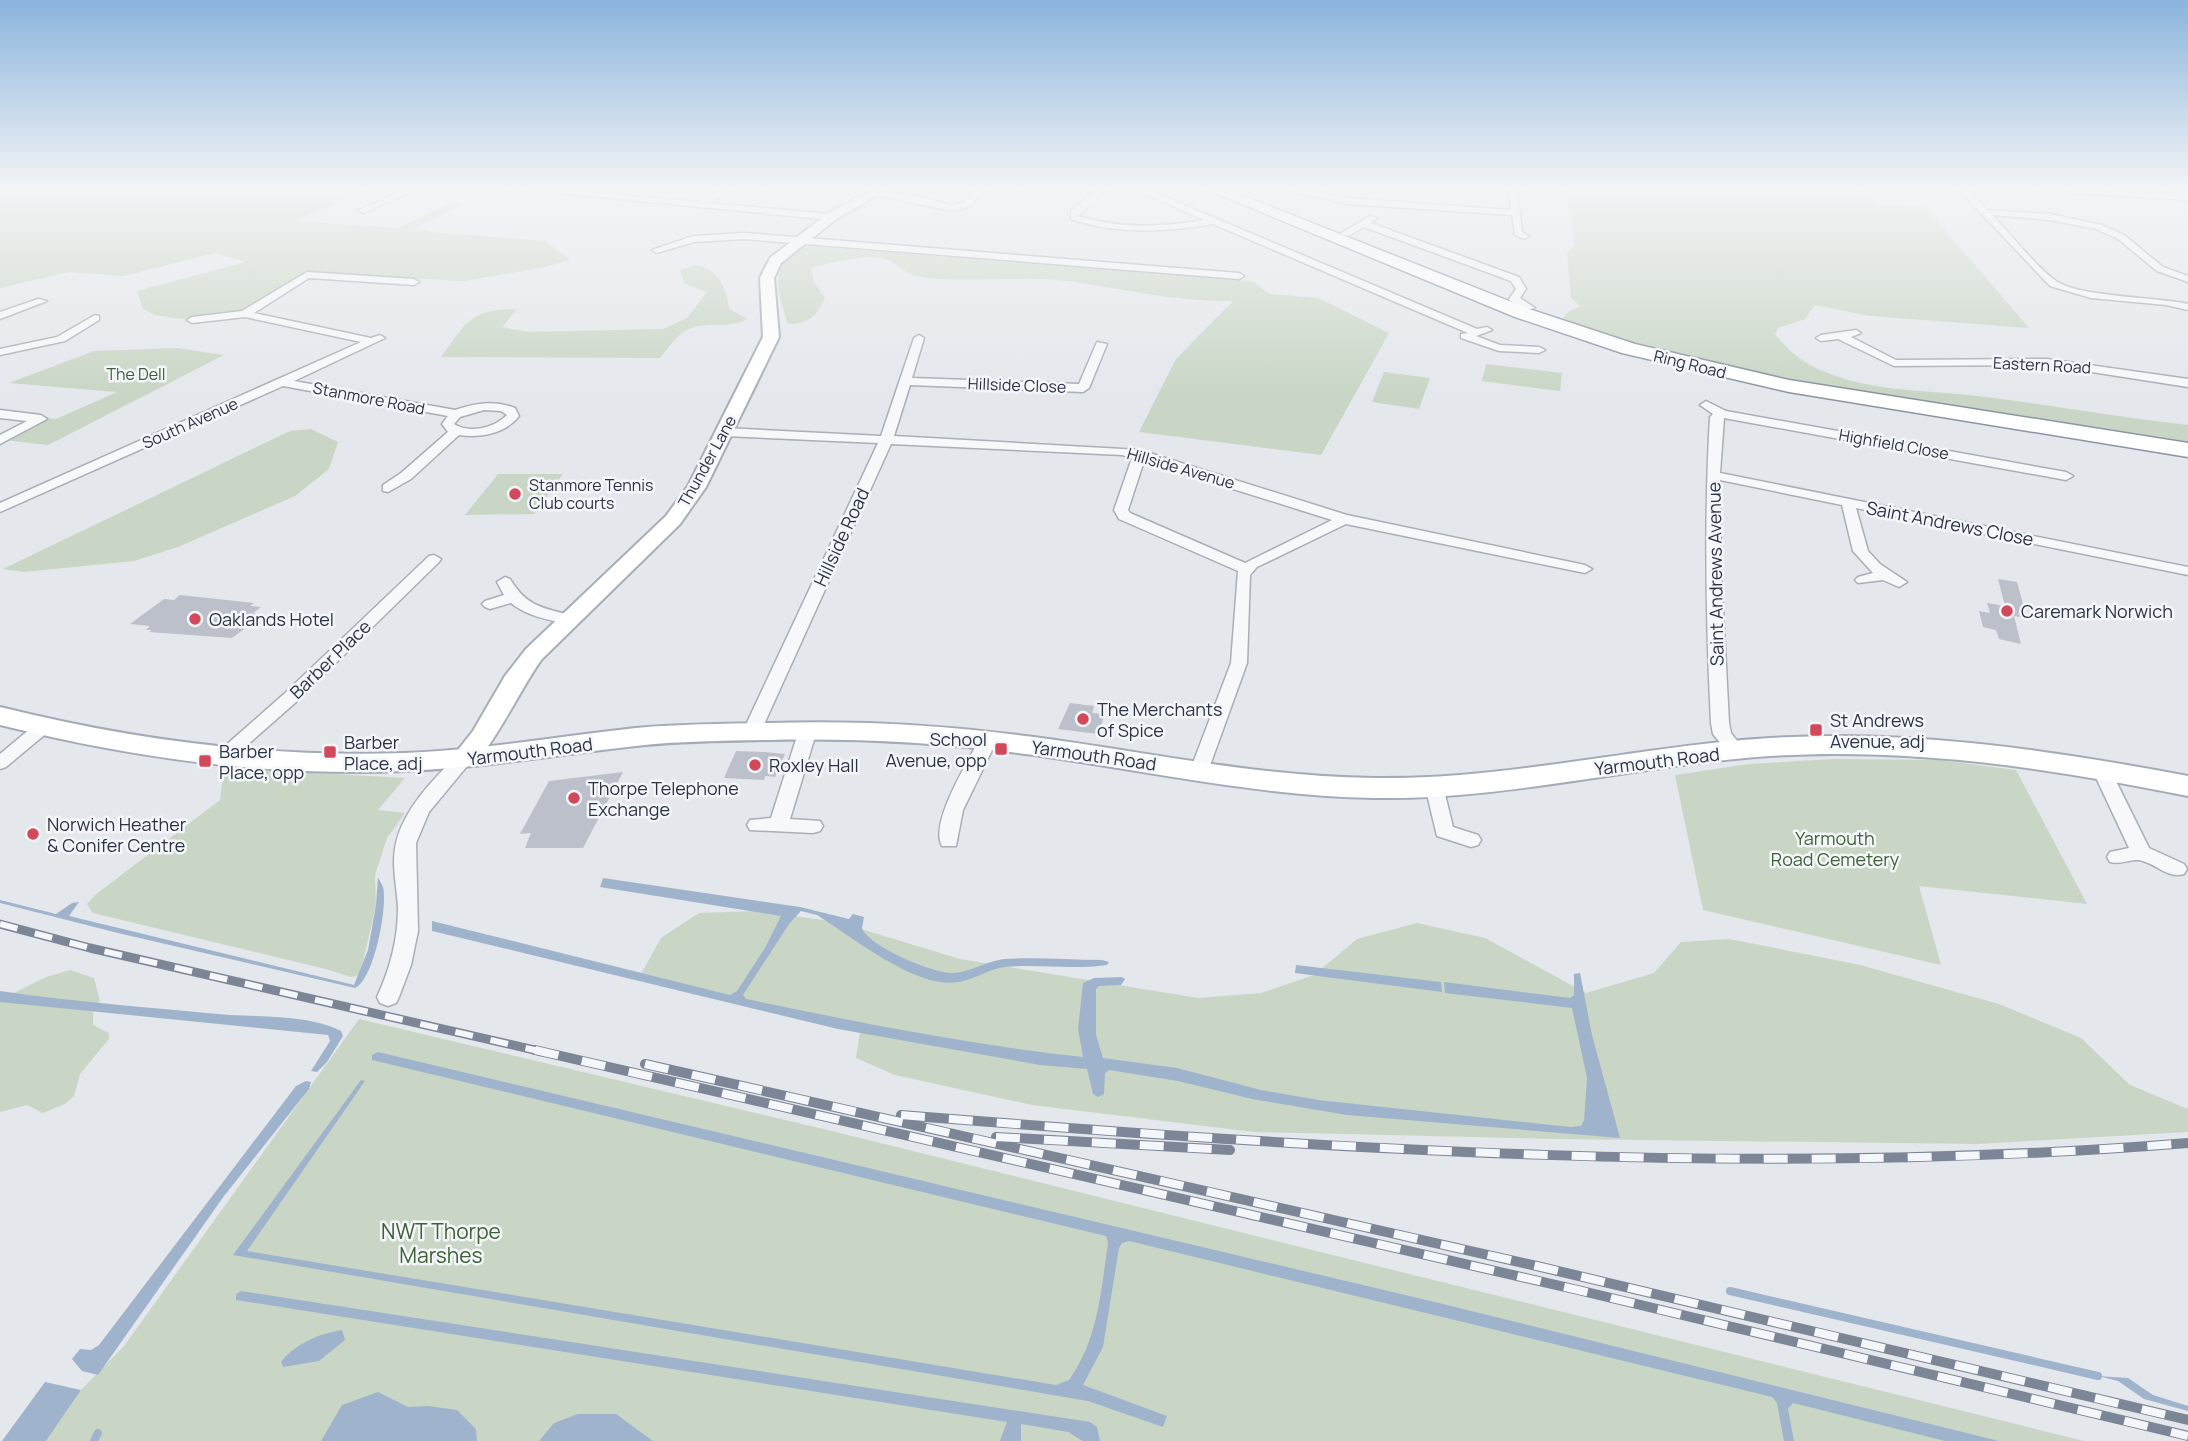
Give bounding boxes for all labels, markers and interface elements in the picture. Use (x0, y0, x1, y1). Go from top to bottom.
street label: Ring Road (1651, 344, 1729, 384)
street label: Eastern Road (1992, 351, 2092, 379)
park label: The Dell (106, 363, 166, 385)
street label: Hillside Close (967, 372, 1067, 398)
street label: Stanmore Road (311, 376, 427, 420)
street label: South Avenue (139, 392, 241, 454)
street label: Thunder Lane (673, 411, 741, 511)
street label: Highfield Close (1837, 423, 1951, 465)
street label: Hillside Avenue (1125, 442, 1237, 494)
place label: Stanmore Tennis Club courts (529, 474, 653, 514)
street label: Saint Andrews Avenue (1701, 482, 1729, 666)
street label: Hillside Road (808, 484, 874, 590)
marker: Stanmore Tennis Club courts (507, 486, 523, 502)
street label: Saint Andrews Close (1864, 495, 2036, 551)
place label: Caremark Norwich (2021, 599, 2173, 623)
marker: Caremark Norwich (1999, 603, 2015, 619)
place label: Oaklands Hotel (209, 607, 334, 631)
marker: Oaklands Hotel (187, 611, 203, 627)
street label: Barber Place (284, 614, 376, 704)
place label: The Merchants of Spice (1097, 697, 1223, 742)
place label: St Andrews Avenue, adj (1830, 708, 1925, 753)
marker: The Merchants of Spice (1075, 711, 1091, 727)
marker: St Andrews Avenue, adj (1808, 722, 1824, 738)
place label: School Avenue, opp (885, 727, 987, 772)
place label: Barber Place, adj (344, 730, 422, 775)
street label: Yarmouth Road (466, 731, 594, 771)
street label: Yarmouth Road (1030, 734, 1158, 776)
place label: Barber Place, opp (219, 739, 304, 784)
marker: School Avenue, opp (993, 741, 1009, 757)
street label: Yarmouth Road (1593, 741, 1721, 781)
marker: Barber Place, adj (322, 744, 338, 760)
marker: Barber Place, opp (197, 753, 213, 769)
place label: Roxley Hall (769, 753, 859, 777)
marker: Roxley Hall (747, 757, 763, 773)
place label: Thorpe Telephone Exchange (588, 776, 739, 821)
marker: Thorpe Telephone Exchange (566, 790, 582, 806)
place label: Norwich Heather & Conifer Centre (47, 812, 187, 857)
marker: Norwich Heather & Conifer Centre (25, 826, 41, 842)
park label: Yarmouth Road Cemetery (1771, 826, 1900, 871)
park label: NWT Thorpe Marshes (381, 1217, 501, 1269)

